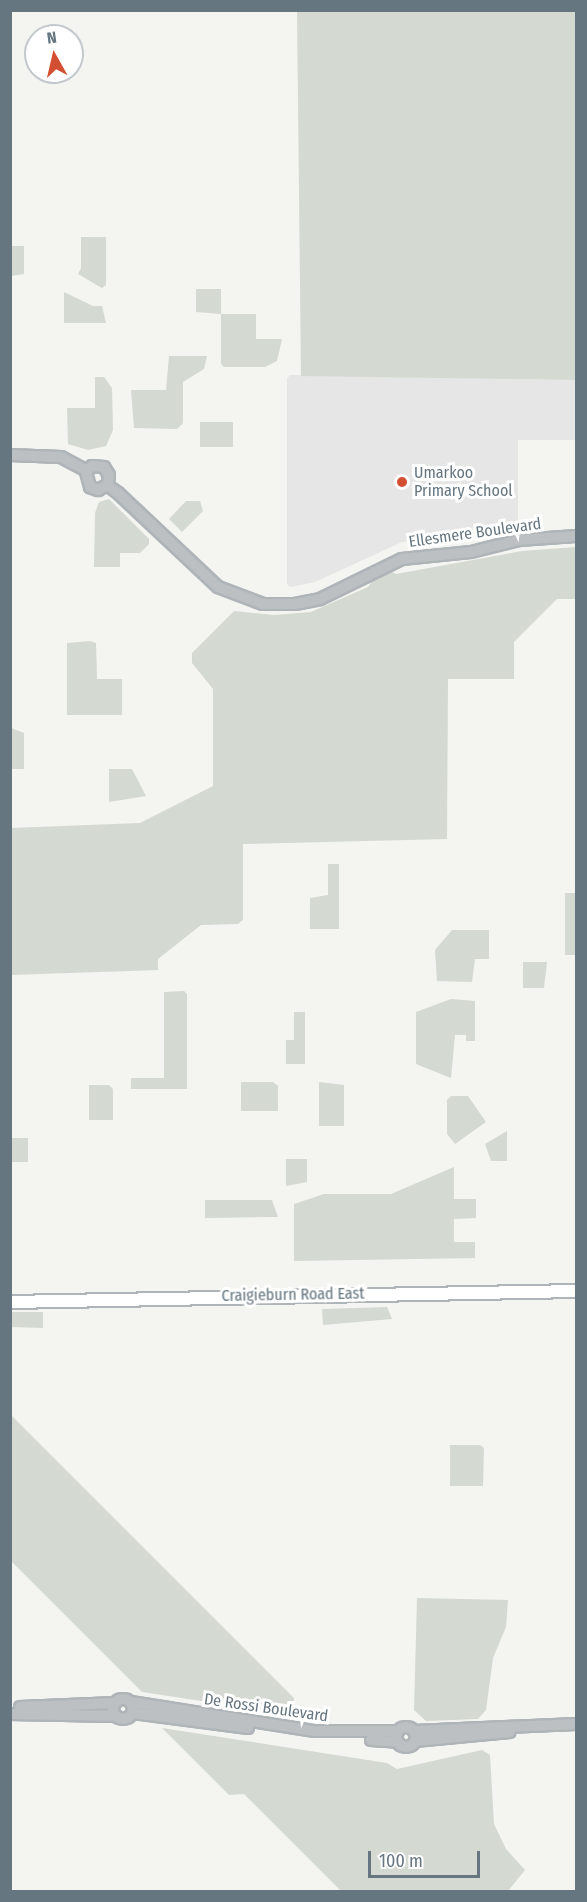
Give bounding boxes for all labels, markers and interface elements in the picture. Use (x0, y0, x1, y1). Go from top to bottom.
north arrow (24, 24, 84, 84)
text: N (46, 28, 58, 48)
place label: Umarkoo Primary School (414, 463, 513, 501)
marker: Umarkoo Primary School (395, 475, 409, 489)
street label: Ellesmere Boulevard (408, 514, 542, 552)
street label: Craigieburn Road East (221, 1284, 365, 1306)
street label: De Rossi Boulevard (203, 1690, 329, 1726)
scale bar (371, 1839, 484, 1877)
text: 100 m (379, 1850, 423, 1872)

